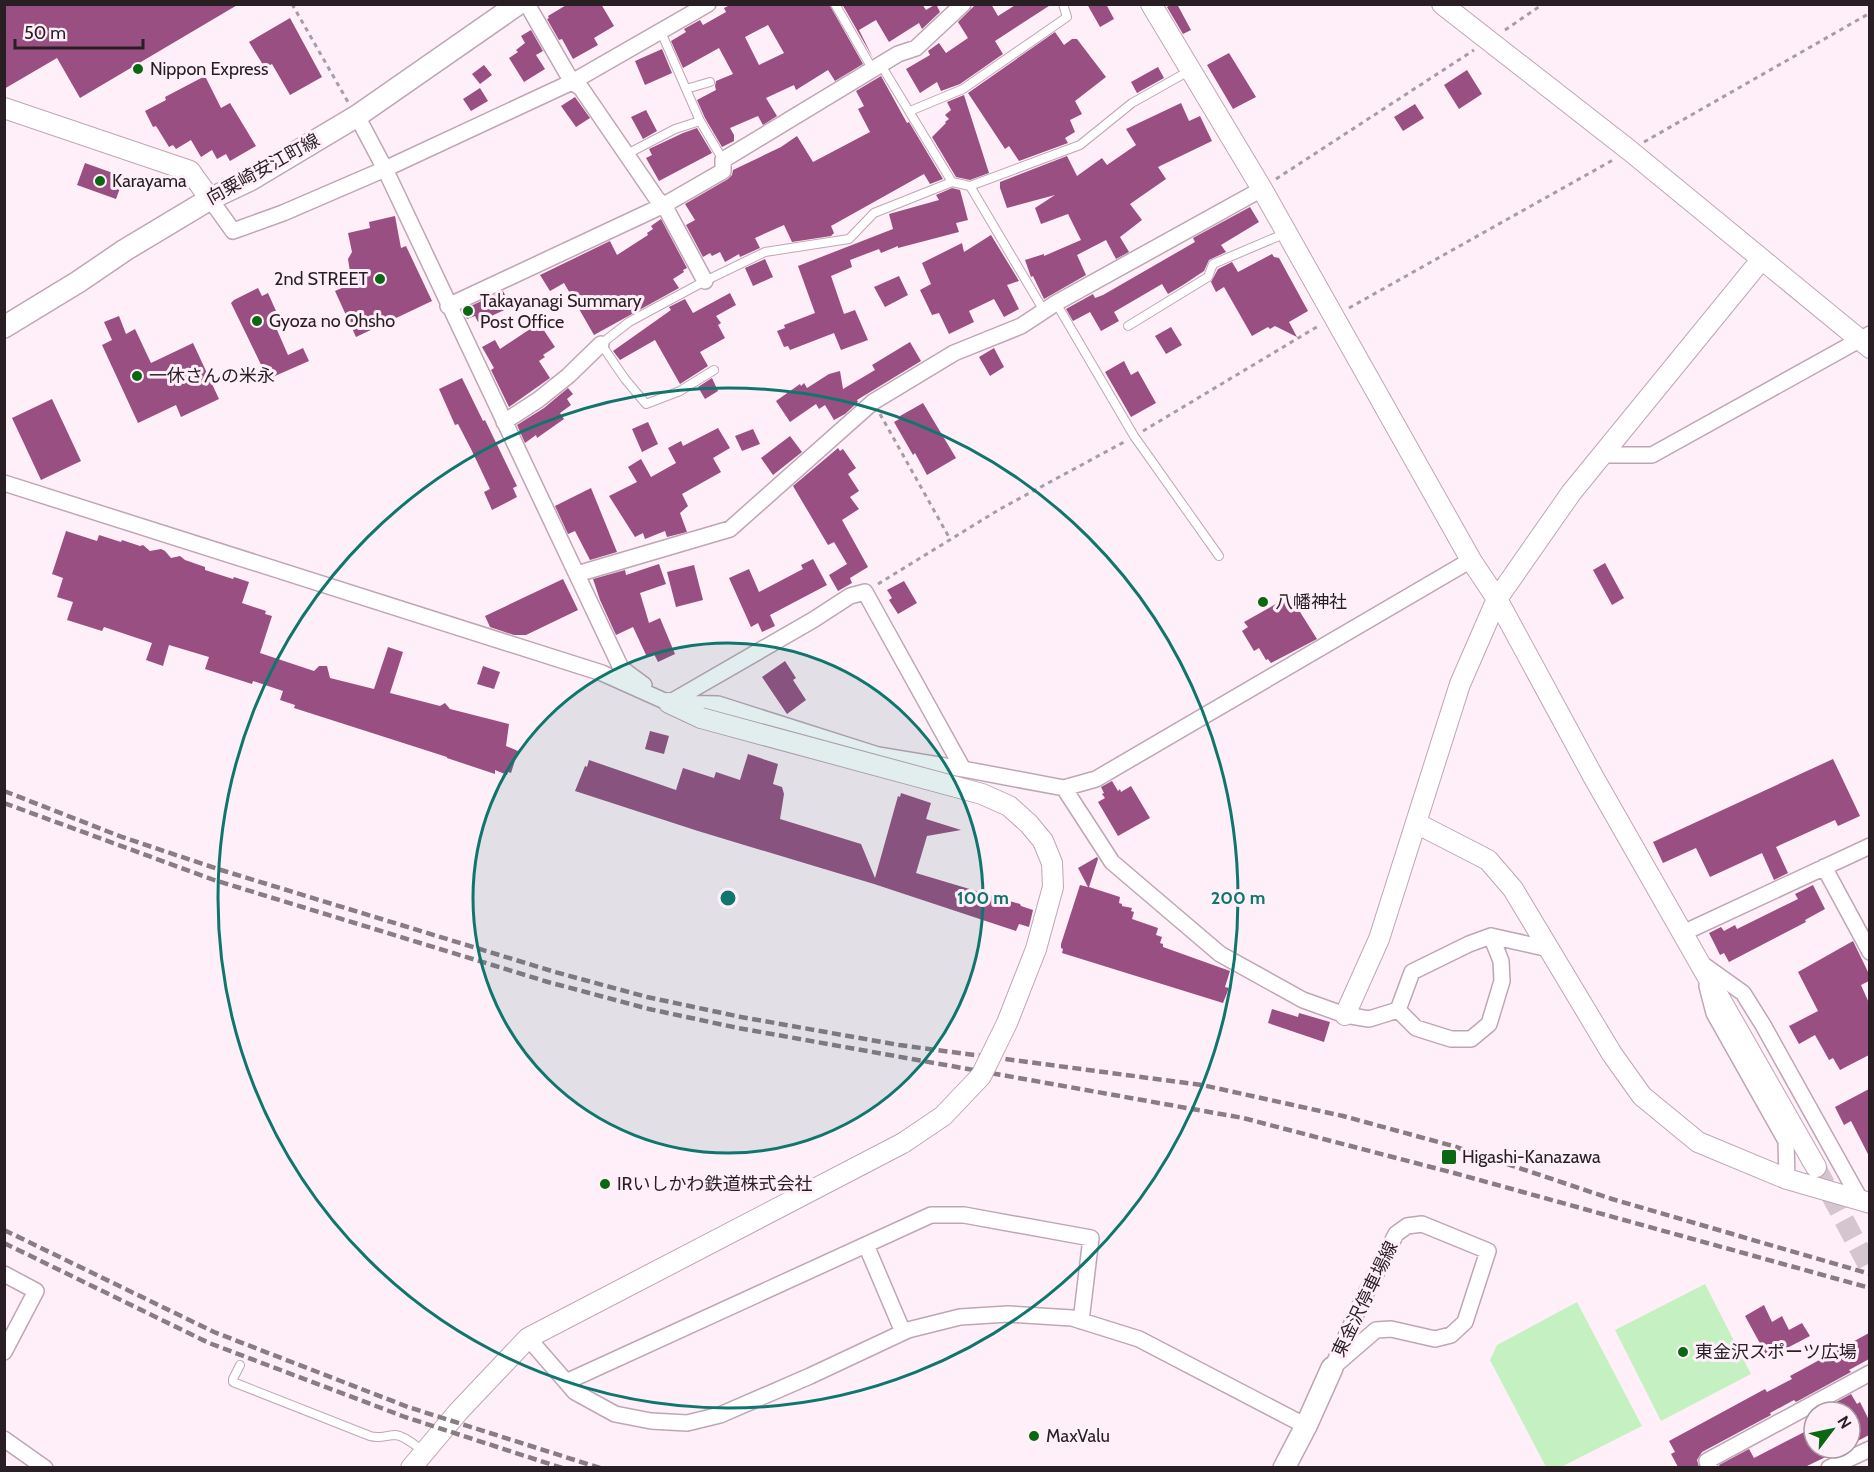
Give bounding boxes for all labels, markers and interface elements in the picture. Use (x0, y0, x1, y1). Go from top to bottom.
scale bar (15, 12, 142, 50)
text: 50 m (24, 22, 66, 44)
place label: Nippon Express (150, 58, 269, 80)
marker: Nippon Express (131, 62, 145, 76)
street label: 向粟崎安江町線 (203, 129, 323, 209)
place label: Karayama (112, 170, 187, 192)
marker: Karayama (93, 174, 107, 188)
place label: 2nd STREET (274, 268, 368, 290)
marker: 2nd STREET (373, 272, 387, 286)
place label: Takayanagi Summary Post Office (480, 290, 642, 333)
marker: Takayanagi Summary Post Office (461, 304, 475, 318)
place label: Gyoza no Ohsho (269, 310, 395, 332)
marker: Gyoza no Ohsho (250, 314, 264, 328)
place label: 一休さんの米永 (149, 365, 275, 387)
marker: 一休さんの米永 (130, 369, 144, 383)
place label: 八幡神社 (1275, 591, 1347, 613)
marker: 八幡神社 (1256, 595, 1270, 609)
text: 100 m (957, 887, 1009, 909)
text: 200 m (1211, 887, 1265, 909)
centre of rings (718, 888, 738, 908)
place label: Higashi-Kanazawa (1462, 1146, 1601, 1168)
marker: Higashi-Kanazawa (1440, 1148, 1458, 1166)
place label: IRいしかわ鉄道株式会社 (617, 1173, 812, 1195)
marker: IRいしかわ鉄道株式会社 (598, 1177, 612, 1191)
street label: 東金沢停車場線 (1327, 1238, 1403, 1360)
place label: 東金沢スポーツ広場 (1695, 1341, 1857, 1363)
marker: 東金沢スポーツ広場 (1676, 1345, 1690, 1359)
north arrow (1802, 1400, 1862, 1460)
text: N (1833, 1412, 1855, 1432)
place label: MaxValu (1046, 1425, 1110, 1447)
marker: MaxValu (1027, 1429, 1041, 1443)

